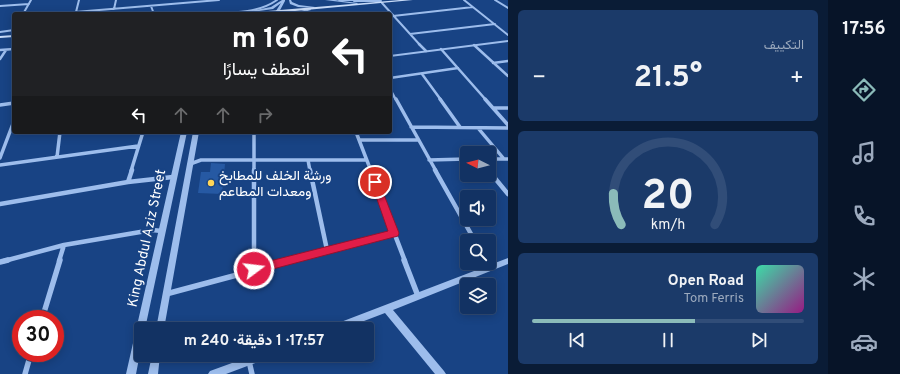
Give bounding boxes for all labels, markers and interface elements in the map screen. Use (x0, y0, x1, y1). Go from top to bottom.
text: 17:56 (842, 18, 886, 41)
text: 160 m (232, 22, 310, 58)
icon: left (324, 28, 376, 80)
text: التكييف (764, 38, 804, 54)
text: انعطف يسارًا (223, 59, 310, 82)
text: 21.5° (634, 60, 702, 97)
text: − (532, 65, 546, 92)
text: + (790, 65, 804, 92)
icon: directions (850, 76, 878, 104)
icon: left (128, 104, 150, 126)
icon: ahead (170, 104, 192, 126)
icon: ahead (212, 104, 234, 126)
icon: right (254, 104, 276, 126)
icon: music (850, 139, 878, 167)
north arrow (460, 146, 496, 182)
map controls (460, 146, 496, 314)
pin (358, 165, 392, 199)
street label: King Abdul Aziz Street (125, 168, 170, 309)
place label: ورشة الخلف للمطابخ ومعدات المطاعم (219, 168, 331, 201)
icon: arrive (364, 171, 386, 193)
text: 20 (642, 171, 694, 224)
marker: ورشة الخلف للمطابخ ومعدات المطاعم (206, 178, 216, 188)
button: sound (460, 190, 496, 226)
icon: phone (850, 202, 878, 230)
text: km/h (651, 216, 685, 234)
button: search (460, 234, 496, 270)
position arrow (233, 248, 275, 290)
icon: climate (850, 265, 878, 293)
text: Open Road (668, 272, 744, 291)
button: layers (460, 278, 496, 314)
text: Tom Ferris (684, 291, 744, 307)
speed limit sign: 30 (12, 310, 64, 362)
icon: car (850, 328, 878, 356)
icon: previous (566, 329, 588, 351)
icon: pause (657, 329, 679, 351)
icon: next (748, 329, 770, 351)
text: 17:57 · 1 دقيقة · 240 m (184, 332, 324, 351)

